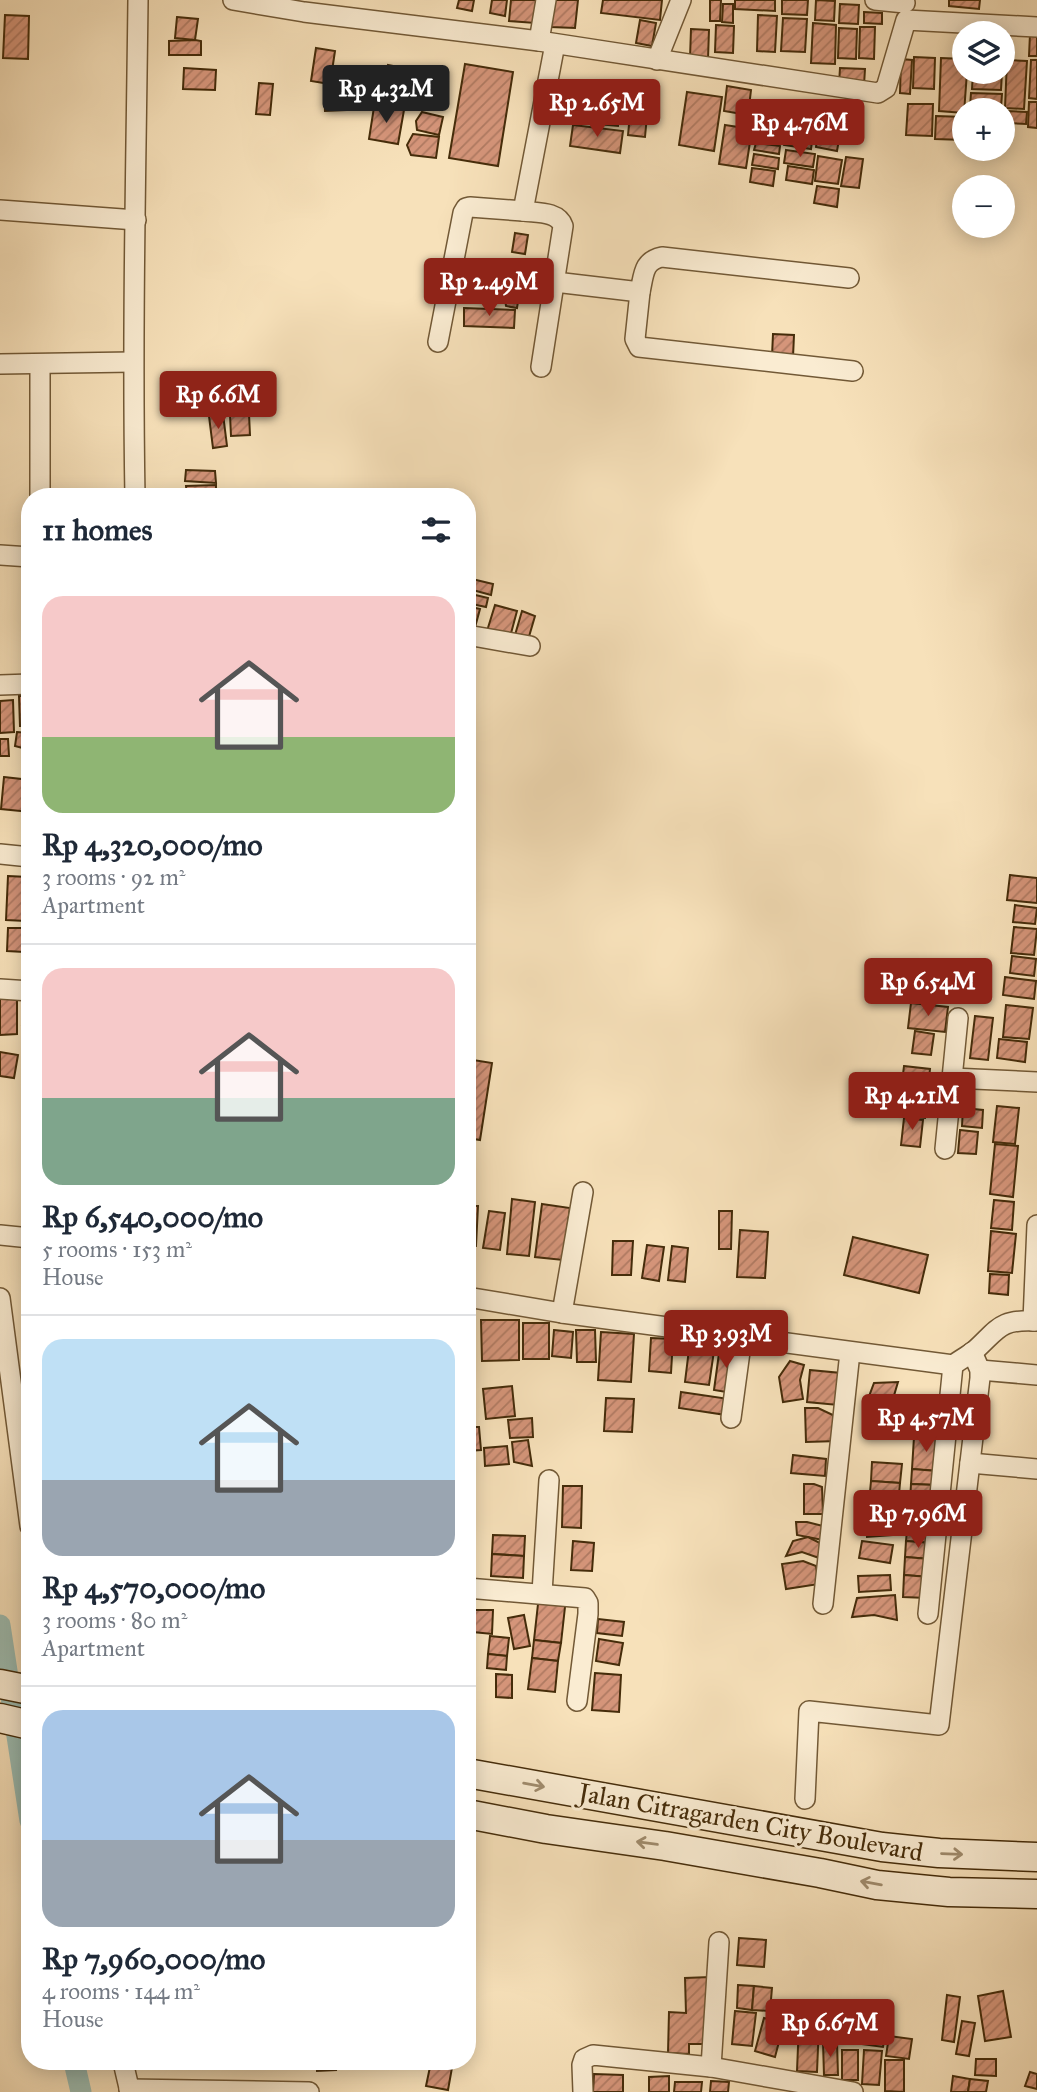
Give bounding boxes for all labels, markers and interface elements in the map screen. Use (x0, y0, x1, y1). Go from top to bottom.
map controls (952, 21, 1015, 238)
button: layers (952, 21, 1015, 84)
pin: Rp 4.32M (314, 66, 458, 125)
text: Rp 4.32M (338, 74, 434, 102)
pin: Rp 2.65M (525, 80, 669, 139)
text: Rp 2.65M (549, 88, 645, 116)
button: + (952, 98, 1015, 161)
pin: Rp 4.76M (728, 100, 872, 159)
text: Rp 4.76M (751, 108, 849, 136)
button: − (952, 175, 1015, 238)
pin: Rp 2.49M (417, 258, 561, 318)
text: Rp 2.49M (440, 267, 538, 295)
pin: Rp 6.6M (153, 372, 283, 431)
text: Rp 6.6M (176, 380, 260, 408)
icon: filters (417, 511, 455, 549)
text: 11 homes (42, 512, 153, 548)
icon: home (186, 642, 312, 768)
text: Rp 4,320,000/mo (42, 827, 263, 863)
text: 3 rooms · 92 m² (42, 863, 185, 891)
text: Apartment (42, 891, 145, 919)
pin: Rp 6.54M (856, 958, 1000, 1018)
text: Rp 6.54M (880, 967, 976, 995)
icon: home (186, 1014, 312, 1140)
pin: Rp 4.21M (840, 1072, 984, 1132)
text: Rp 4.21M (865, 1081, 959, 1109)
text: Rp 6,540,000/mo (42, 1199, 263, 1235)
text: 5 rooms · 153 m² (42, 1235, 192, 1263)
text: House (42, 1263, 104, 1291)
pin: Rp 3.93M (654, 1310, 798, 1370)
text: Rp 3.93M (680, 1319, 772, 1347)
icon: home (186, 1385, 312, 1511)
pin: Rp 4.57M (854, 1394, 998, 1454)
text: Rp 4.57M (877, 1403, 975, 1431)
pin: Rp 7.96M (846, 1490, 990, 1550)
text: Rp 7.96M (869, 1499, 967, 1527)
text: Rp 4,570,000/mo (42, 1570, 265, 1606)
text: 3 rooms · 80 m² (42, 1606, 187, 1634)
text: Apartment (42, 1634, 145, 1662)
icon: home (186, 1756, 312, 1882)
street label: Jalan Citragarden City Boulevard (573, 1775, 926, 1868)
one-way arrow (523, 1779, 545, 1792)
one-way arrow (637, 1836, 659, 1849)
one-way arrow (940, 1847, 963, 1860)
one-way arrow (860, 1876, 883, 1890)
text: Rp 7,960,000/mo (42, 1941, 265, 1977)
text: 4 rooms · 144 m² (42, 1977, 200, 2005)
pin: Rp 6.67M (758, 2000, 902, 2059)
text: House (42, 2005, 104, 2033)
text: Rp 6.67M (782, 2008, 879, 2036)

